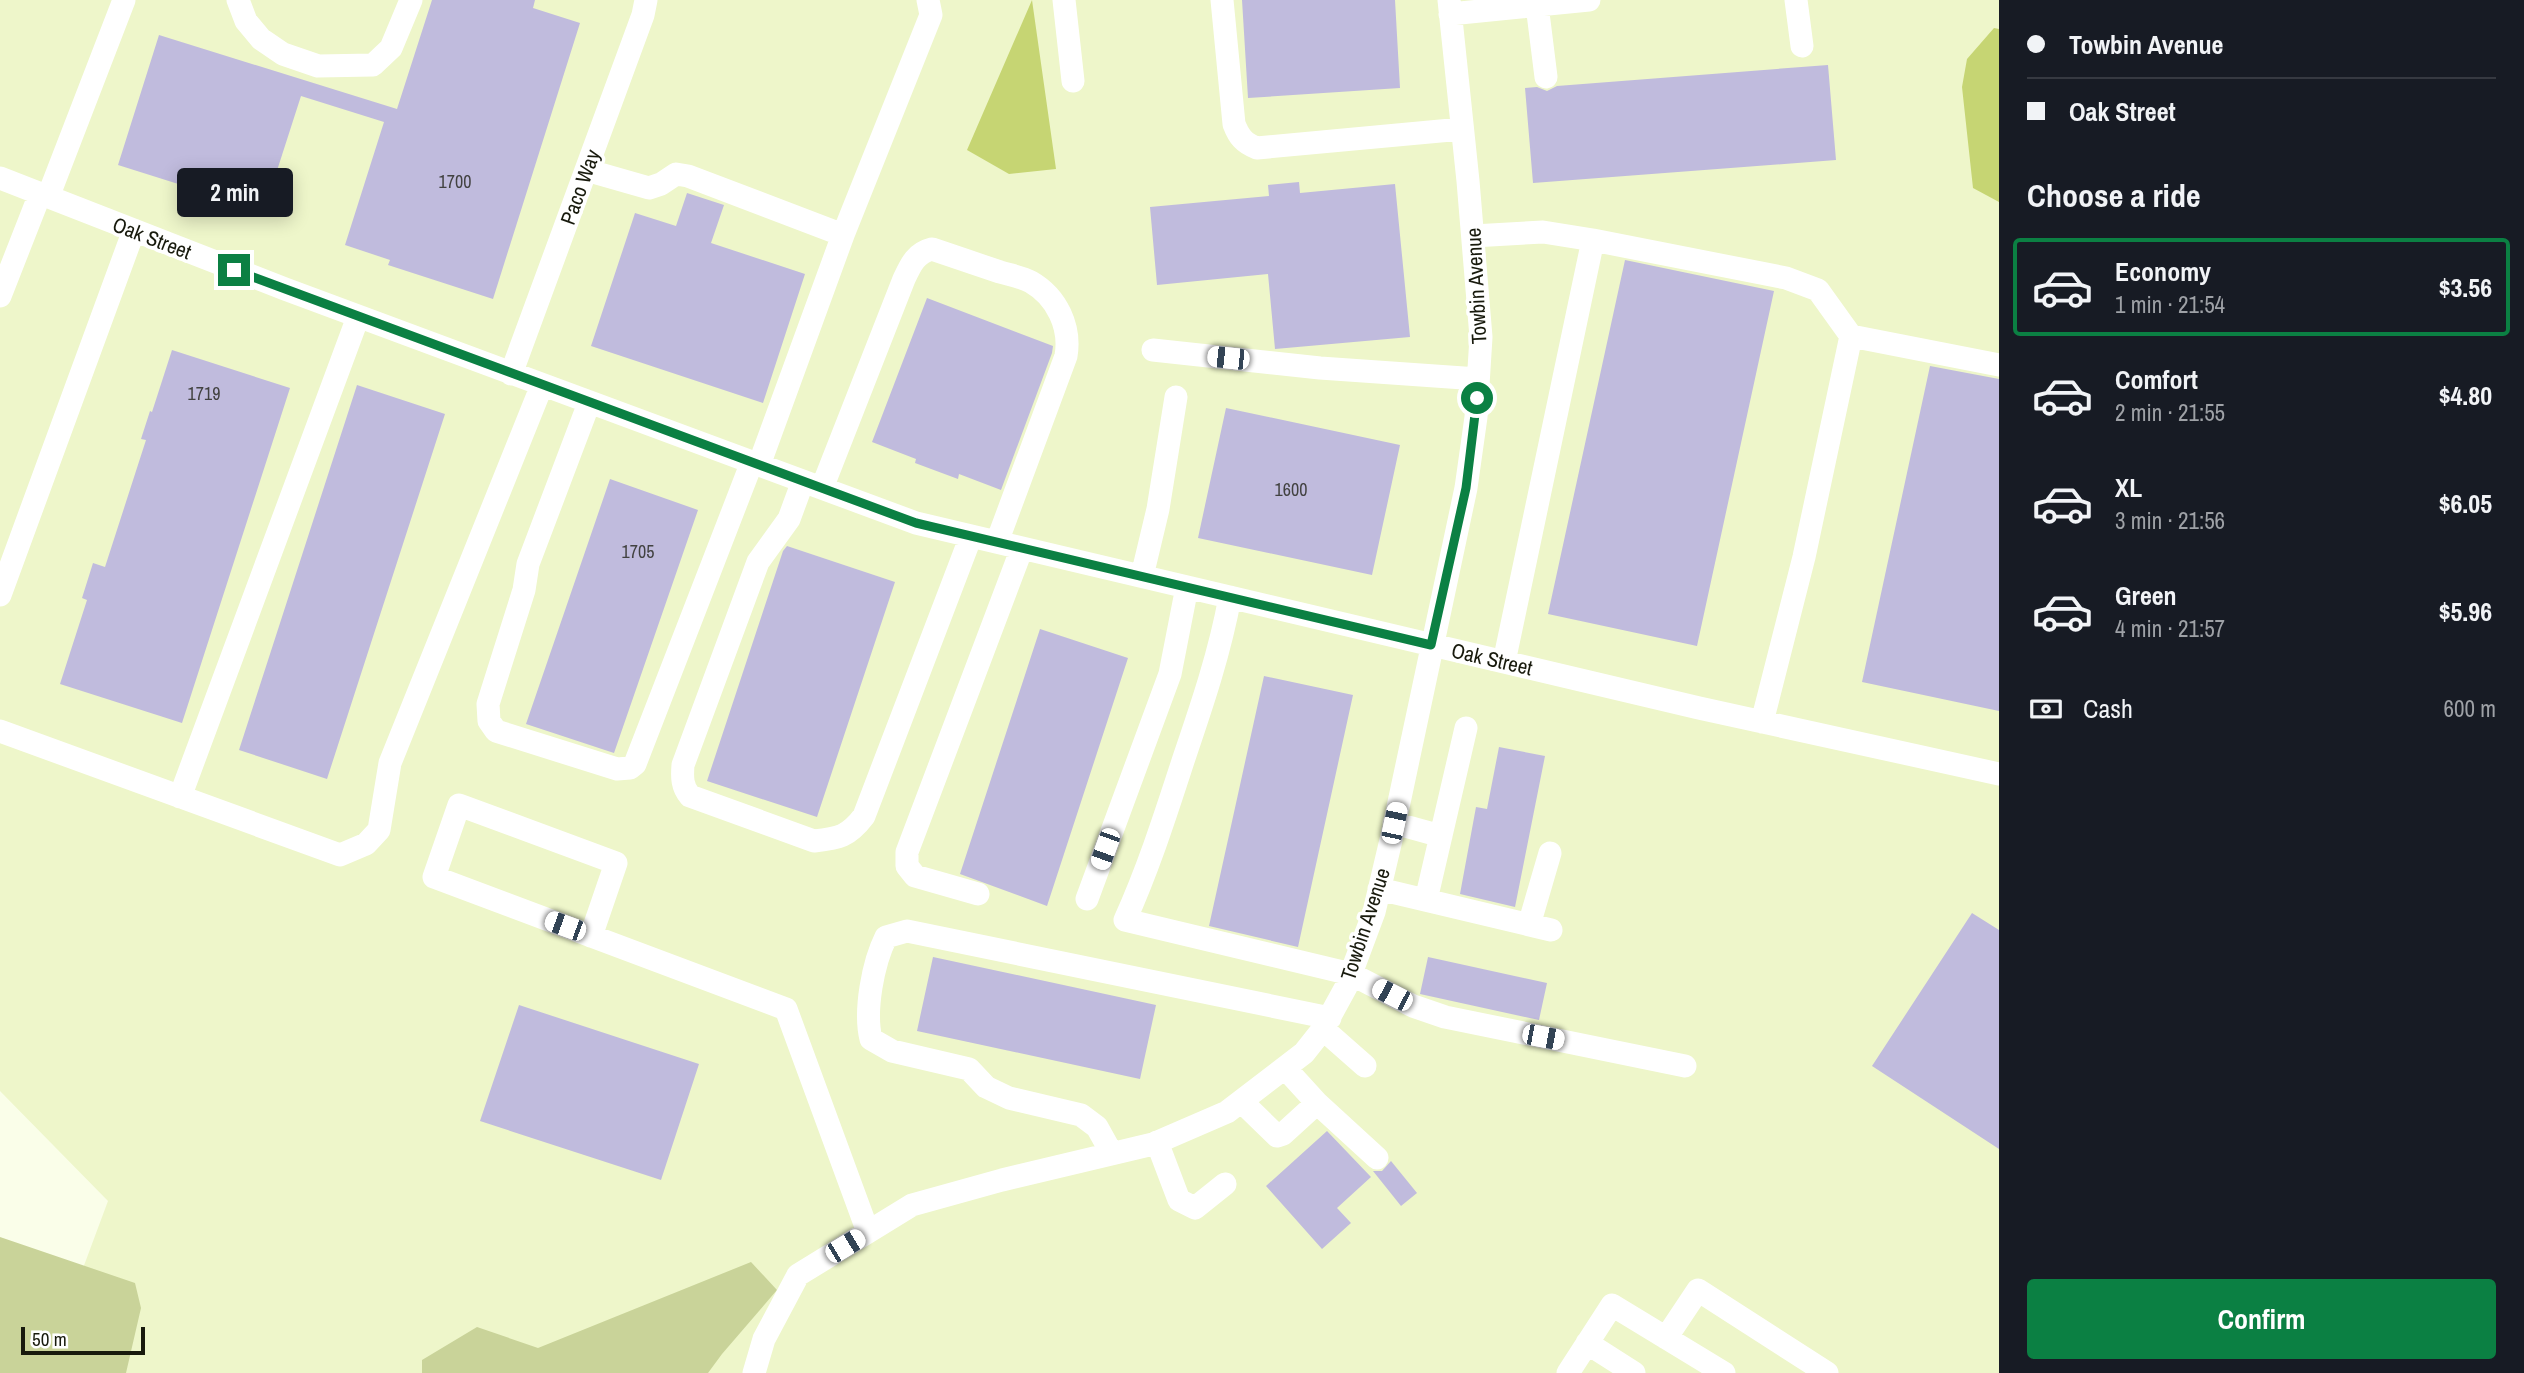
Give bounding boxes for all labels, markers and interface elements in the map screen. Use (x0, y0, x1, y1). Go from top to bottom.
text: Towbin Avenue (2069, 27, 2223, 62)
text: Oak Street (2069, 94, 2176, 129)
street label: Paco Way (553, 145, 607, 229)
callout: 2 min (176, 168, 292, 218)
house number: 1700 (439, 169, 471, 194)
text: Choose a ride (2027, 174, 2201, 217)
text: 2 min (210, 177, 260, 208)
street label: Oak Street (108, 210, 196, 266)
street label: Towbin Avenue (1458, 227, 1494, 345)
route end (218, 254, 250, 286)
text: Economy (2115, 254, 2211, 289)
icon: car (2031, 256, 2094, 319)
text: $3.56 (2439, 270, 2492, 305)
text: 1 min · 21:54 (2115, 289, 2225, 320)
car (1207, 345, 1250, 371)
text: Comfort (2115, 362, 2198, 397)
icon: car (2031, 364, 2094, 427)
text: $4.80 (2439, 378, 2492, 413)
house number: 1719 (188, 381, 220, 406)
route start (1461, 382, 1493, 414)
text: 2 min · 21:55 (2115, 397, 2225, 428)
text: XL (2115, 470, 2142, 505)
icon: car (2031, 472, 2094, 535)
house number: 1600 (1275, 477, 1307, 502)
text: $6.05 (2439, 486, 2492, 521)
text: 3 min · 21:56 (2115, 505, 2225, 536)
house number: 1705 (622, 539, 654, 564)
text: Green (2115, 578, 2177, 613)
icon: car (2031, 580, 2094, 643)
text: $5.96 (2439, 594, 2492, 629)
text: 4 min · 21:57 (2115, 613, 2225, 644)
street label: Oak Street (1449, 636, 1536, 682)
icon: cash (2027, 690, 2065, 728)
text: Cash (2083, 691, 2133, 726)
text: 600 m (2444, 693, 2496, 724)
car (1380, 800, 1409, 846)
car (1088, 826, 1123, 872)
street label: Towbin Avenue (1333, 864, 1397, 984)
car (542, 909, 589, 943)
car (1369, 976, 1416, 1014)
car (1521, 1023, 1566, 1051)
car (822, 1226, 869, 1266)
button: Confirm (2027, 1279, 2496, 1359)
scale bar (21, 1324, 145, 1356)
text: 50 m (32, 1326, 67, 1352)

